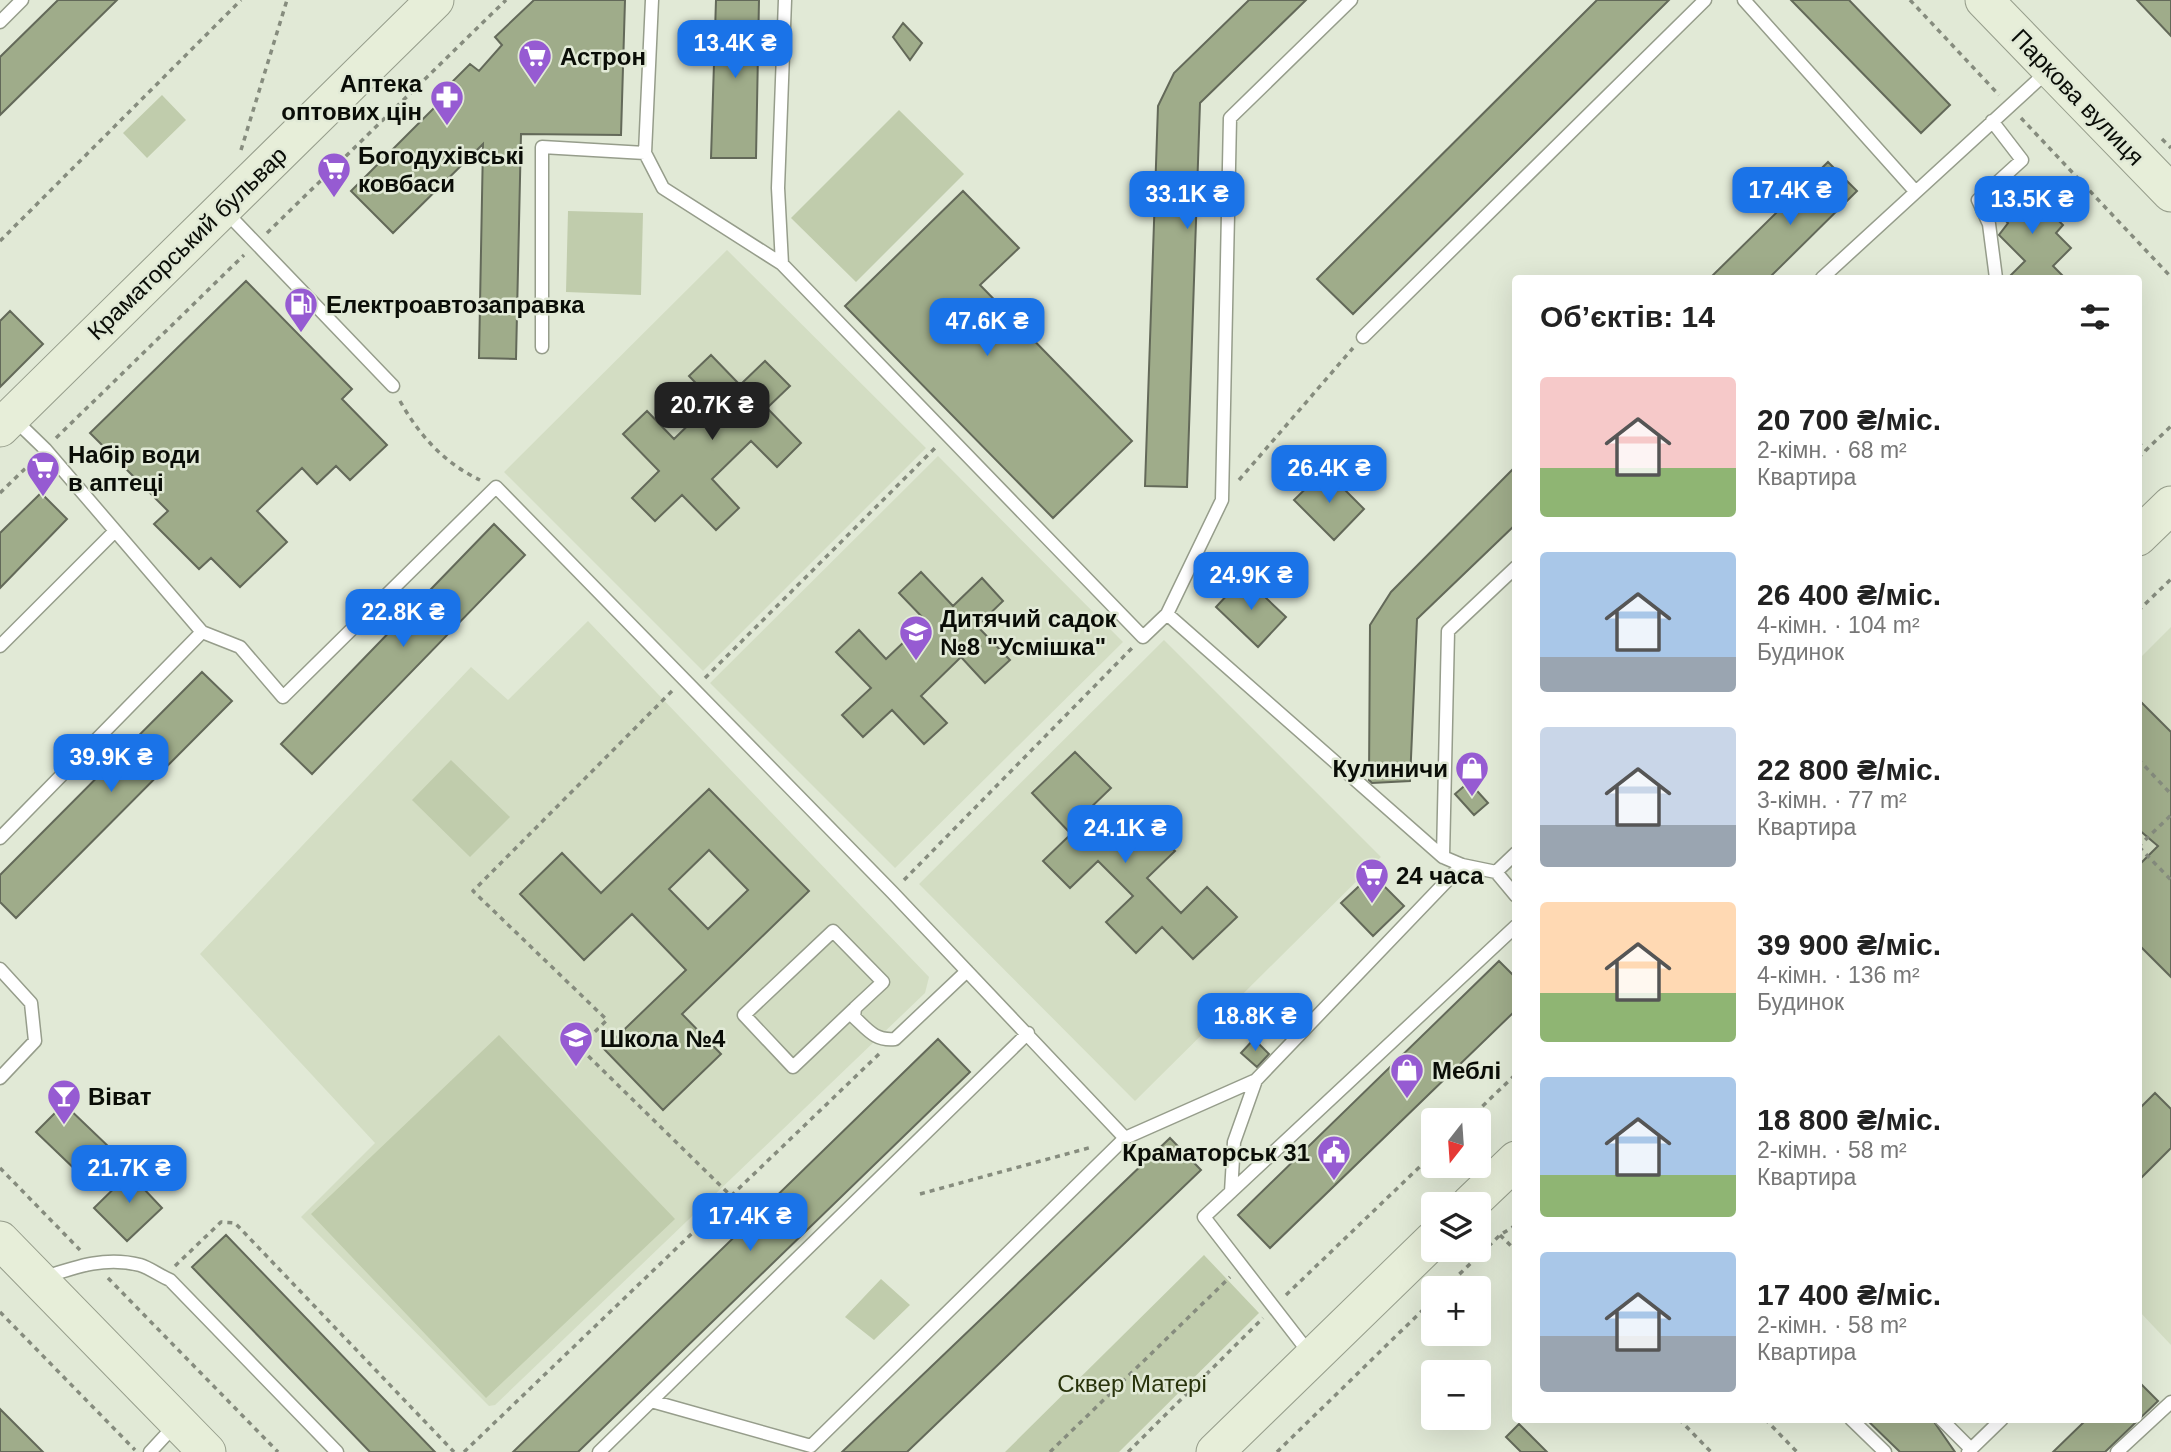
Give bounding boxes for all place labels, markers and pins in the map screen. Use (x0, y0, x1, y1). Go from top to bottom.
pin: 13.4K ₴ (670, 20, 800, 80)
supermarket icon: Астрон (516, 37, 554, 86)
place label: Астрон (560, 43, 646, 70)
place label: Аптека оптових цін (281, 70, 423, 125)
pharmacy icon: Аптека оптових цін (428, 78, 466, 127)
place label: Богодухівські ковбаси (358, 142, 524, 197)
supermarket icon: Богодухівські ковбаси (315, 150, 353, 199)
pin: 17.4K ₴ (1725, 168, 1855, 227)
pin: 33.1K ₴ (1122, 172, 1252, 231)
pin: 13.5K ₴ (1967, 176, 2097, 236)
fuel station icon: Електроавтозаправка (282, 285, 320, 334)
place label: Електроавтозаправка (326, 291, 585, 318)
pin: 47.6K ₴ (922, 298, 1052, 358)
pin: 20.7K ₴ (647, 382, 777, 442)
place label: Набір води в аптеці (68, 441, 200, 496)
pin: 26.4K ₴ (1264, 446, 1394, 505)
supermarket icon: Набір води в аптеці (24, 449, 62, 498)
pin: 24.9K ₴ (1186, 552, 1316, 612)
pin: 22.8K ₴ (338, 590, 468, 649)
place label: Дитячий садок №8 "Усмішка" (940, 605, 1118, 660)
school or university icon: Дитячий садок №8 "Усмішка" (897, 613, 935, 662)
pin: 39.9K ₴ (46, 734, 176, 794)
shop icon: Кулиничи (1453, 749, 1491, 798)
place label: Кулиничи (1332, 755, 1448, 782)
pin: 24.1K ₴ (1060, 806, 1190, 865)
supermarket icon: 24 часа (1353, 856, 1391, 905)
place label: 24 часа (1396, 862, 1484, 889)
pin: 18.8K ₴ (1190, 993, 1320, 1053)
school or university icon: Школа №4 (557, 1019, 595, 1068)
place label: Школа №4 (600, 1025, 726, 1052)
shop icon: Меблі (1388, 1051, 1426, 1100)
place label: Меблі (1432, 1057, 1501, 1084)
bar icon: Віват (45, 1077, 83, 1126)
place label: Віват (88, 1083, 152, 1110)
public building icon: Краматорськ 31 (1315, 1133, 1353, 1182)
place label: Краматорськ 31 (1122, 1139, 1310, 1166)
pin: 21.7K ₴ (64, 1146, 194, 1205)
pin: 17.4K ₴ (685, 1194, 815, 1253)

